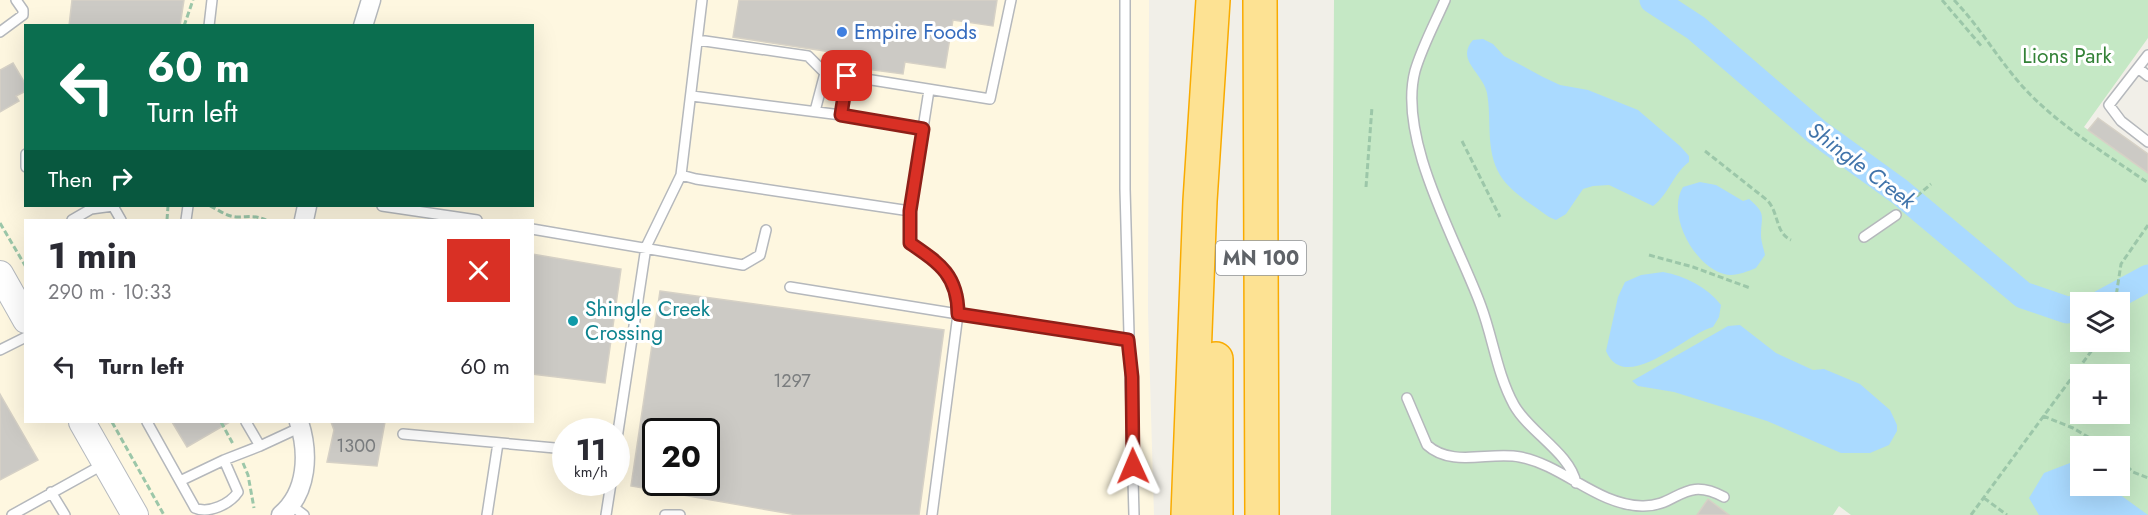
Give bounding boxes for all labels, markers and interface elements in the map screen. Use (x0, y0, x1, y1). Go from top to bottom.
place label: Empire Foods (854, 17, 977, 47)
marker: Empire Foods (835, 25, 849, 39)
text: 60 m (147, 37, 250, 98)
park label: Lions Park (2022, 41, 2113, 71)
icon: left (48, 48, 126, 126)
pin (821, 50, 872, 101)
icon: arrive (830, 59, 863, 92)
text: Turn left (147, 93, 237, 132)
water label: Shingle Creek (1802, 114, 1924, 217)
icon: right (105, 162, 138, 195)
text: Then (48, 163, 93, 195)
text: 1 min (48, 229, 137, 281)
button: close (447, 239, 510, 302)
road number: MN 100 (1216, 241, 1306, 275)
text: 290 m · 10:33 (48, 278, 171, 307)
map controls (2070, 292, 2130, 496)
button: layers (2070, 292, 2130, 352)
place label: Shingle Creek Crossing (585, 294, 711, 348)
marker: Shingle Creek Crossing (566, 314, 580, 328)
icon: left (48, 350, 81, 383)
text: Turn left (99, 350, 184, 382)
text: 60 m (460, 350, 510, 382)
button: + (2070, 364, 2130, 424)
house number: 1297 (773, 368, 811, 394)
speed limit sign: 20 (642, 418, 720, 496)
text: 11 (576, 428, 606, 471)
house number: 1300 (336, 433, 376, 459)
position arrow (1101, 434, 1165, 498)
button: − (2070, 436, 2130, 496)
text: km/h (574, 461, 608, 483)

